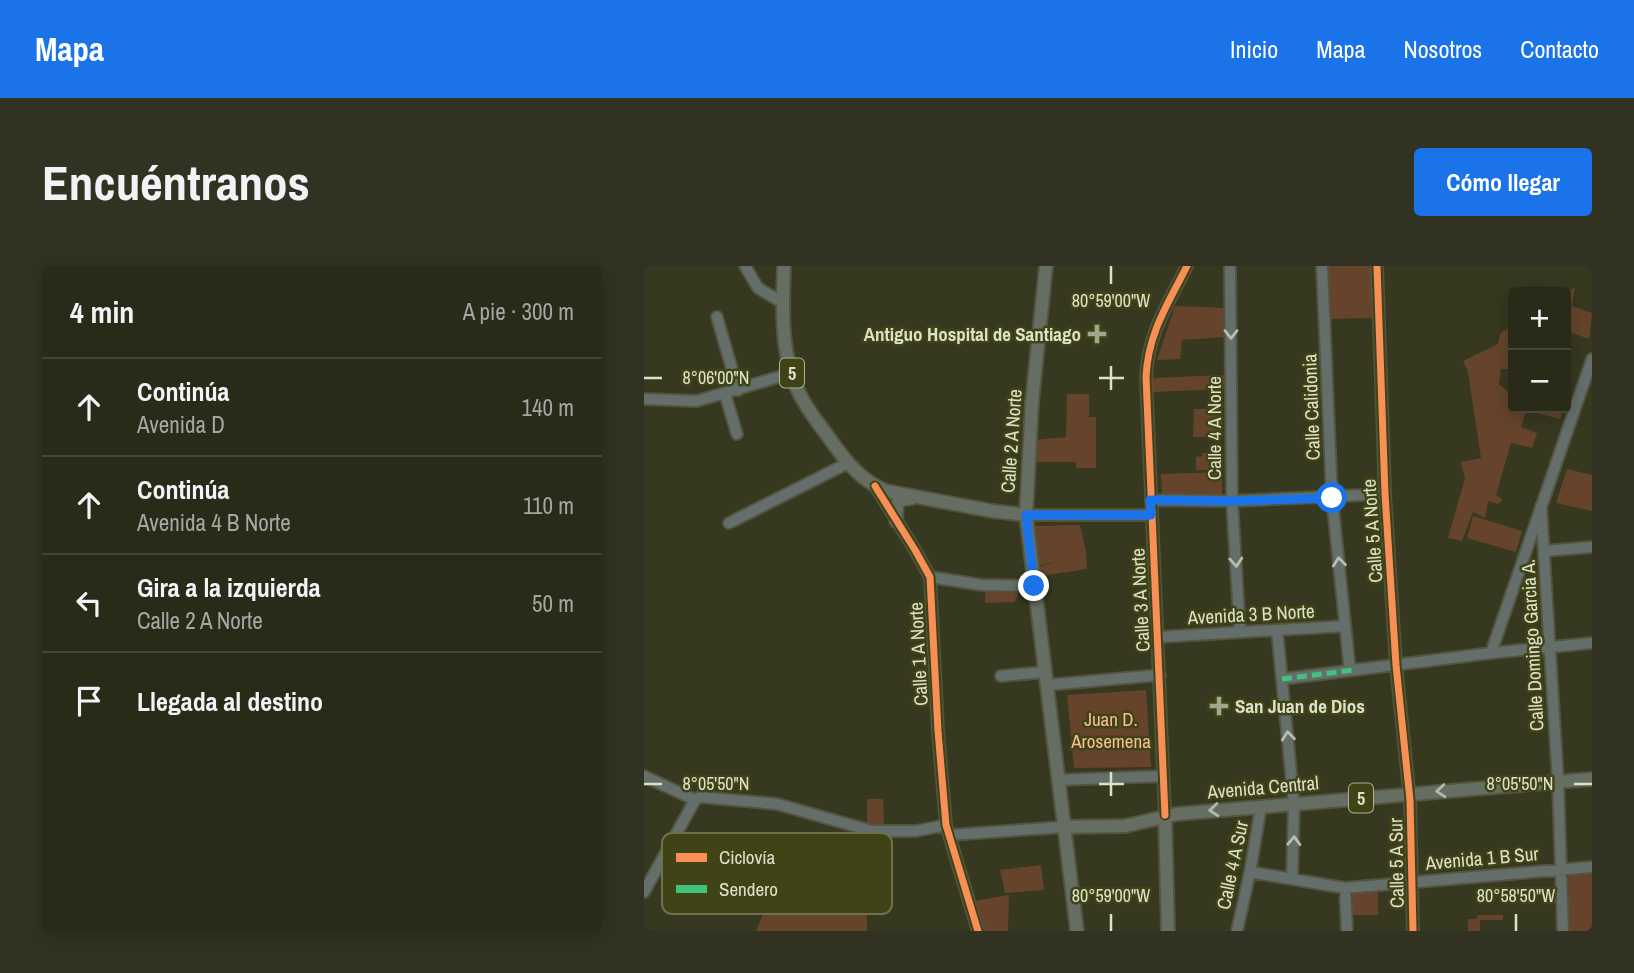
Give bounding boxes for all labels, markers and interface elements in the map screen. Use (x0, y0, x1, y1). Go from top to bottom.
text: Mapa (35, 27, 104, 71)
text: Inicio (1230, 33, 1278, 65)
text: Mapa (1316, 33, 1365, 65)
text: Nosotros (1403, 33, 1482, 65)
text: Contacto (1520, 33, 1599, 65)
button: Cómo llegar (1414, 148, 1592, 216)
text: Encuéntranos (42, 149, 310, 215)
map controls (1508, 287, 1571, 413)
button: + (1508, 287, 1571, 350)
text: 80°59'00"W (1072, 288, 1150, 313)
text: 4 min (70, 292, 134, 332)
text: A pie · 300 m (463, 296, 574, 327)
place label: Antiguo Hospital de Santiago (864, 321, 1081, 347)
marker: Antiguo Hospital de Santiago (1087, 324, 1107, 344)
one-way arrow (1223, 329, 1239, 340)
button: − (1508, 350, 1571, 413)
street label: Calle Calidonia (1296, 353, 1326, 461)
road number: 5 (780, 358, 804, 388)
text: 8°06'00"N (683, 365, 749, 390)
text: Continúa (137, 374, 229, 409)
street label: Calle 4 A Norte (1201, 376, 1227, 480)
icon: ahead (70, 388, 108, 426)
street label: Calle 2 A Norte (994, 388, 1028, 494)
text: 140 m (522, 392, 574, 423)
text: Avenida D (137, 409, 225, 440)
text: Continúa (137, 472, 229, 507)
street label: Calle 5 A Norte (1355, 478, 1389, 584)
route start (1316, 482, 1347, 513)
icon: ahead (70, 486, 108, 524)
text: 110 m (523, 490, 574, 521)
text: Avenida 4 B Norte (137, 507, 291, 538)
street label: Calle 3 A Norte (1124, 547, 1156, 653)
one-way arrow (1228, 556, 1243, 567)
one-way arrow (1331, 556, 1346, 568)
street label: Calle Domingo Garcia A. (1515, 558, 1549, 732)
text: Gira a la izquierda (137, 570, 321, 605)
route end (1018, 570, 1049, 601)
icon: left (70, 584, 108, 622)
text: 50 m (532, 588, 574, 619)
street label: Avenida 3 B Norte (1186, 598, 1315, 630)
street label: Calle 1 A Norte (902, 601, 934, 707)
text: Calle 2 A Norte (137, 605, 263, 636)
icon: arrive (70, 682, 108, 720)
text: Llegada al destino (137, 684, 323, 719)
place label: San Juan de Dios (1235, 693, 1365, 719)
marker: San Juan de Dios (1209, 696, 1229, 716)
park label: Juan D. Arosemena (1070, 706, 1151, 754)
one-way arrow (1280, 730, 1295, 741)
street label: Avenida Central (1205, 769, 1320, 805)
text: 8°05'50"N (683, 771, 749, 796)
text: 8°05'50"N (1487, 771, 1553, 796)
one-way arrow (1435, 783, 1446, 798)
road number: 5 (1349, 784, 1373, 812)
one-way arrow (1208, 802, 1219, 817)
street label: Calle 4 A Sur (1210, 817, 1254, 912)
street label: Calle 5 A Sur (1382, 817, 1410, 908)
legend (662, 833, 892, 914)
one-way arrow (1286, 835, 1301, 846)
street label: Avenida 1 B Sur (1423, 840, 1540, 876)
text: Ciclovía (719, 844, 776, 870)
text: Sendero (719, 876, 778, 902)
text: 80°59'00"W (1072, 883, 1150, 908)
text: 80°58'50"W (1477, 883, 1555, 908)

